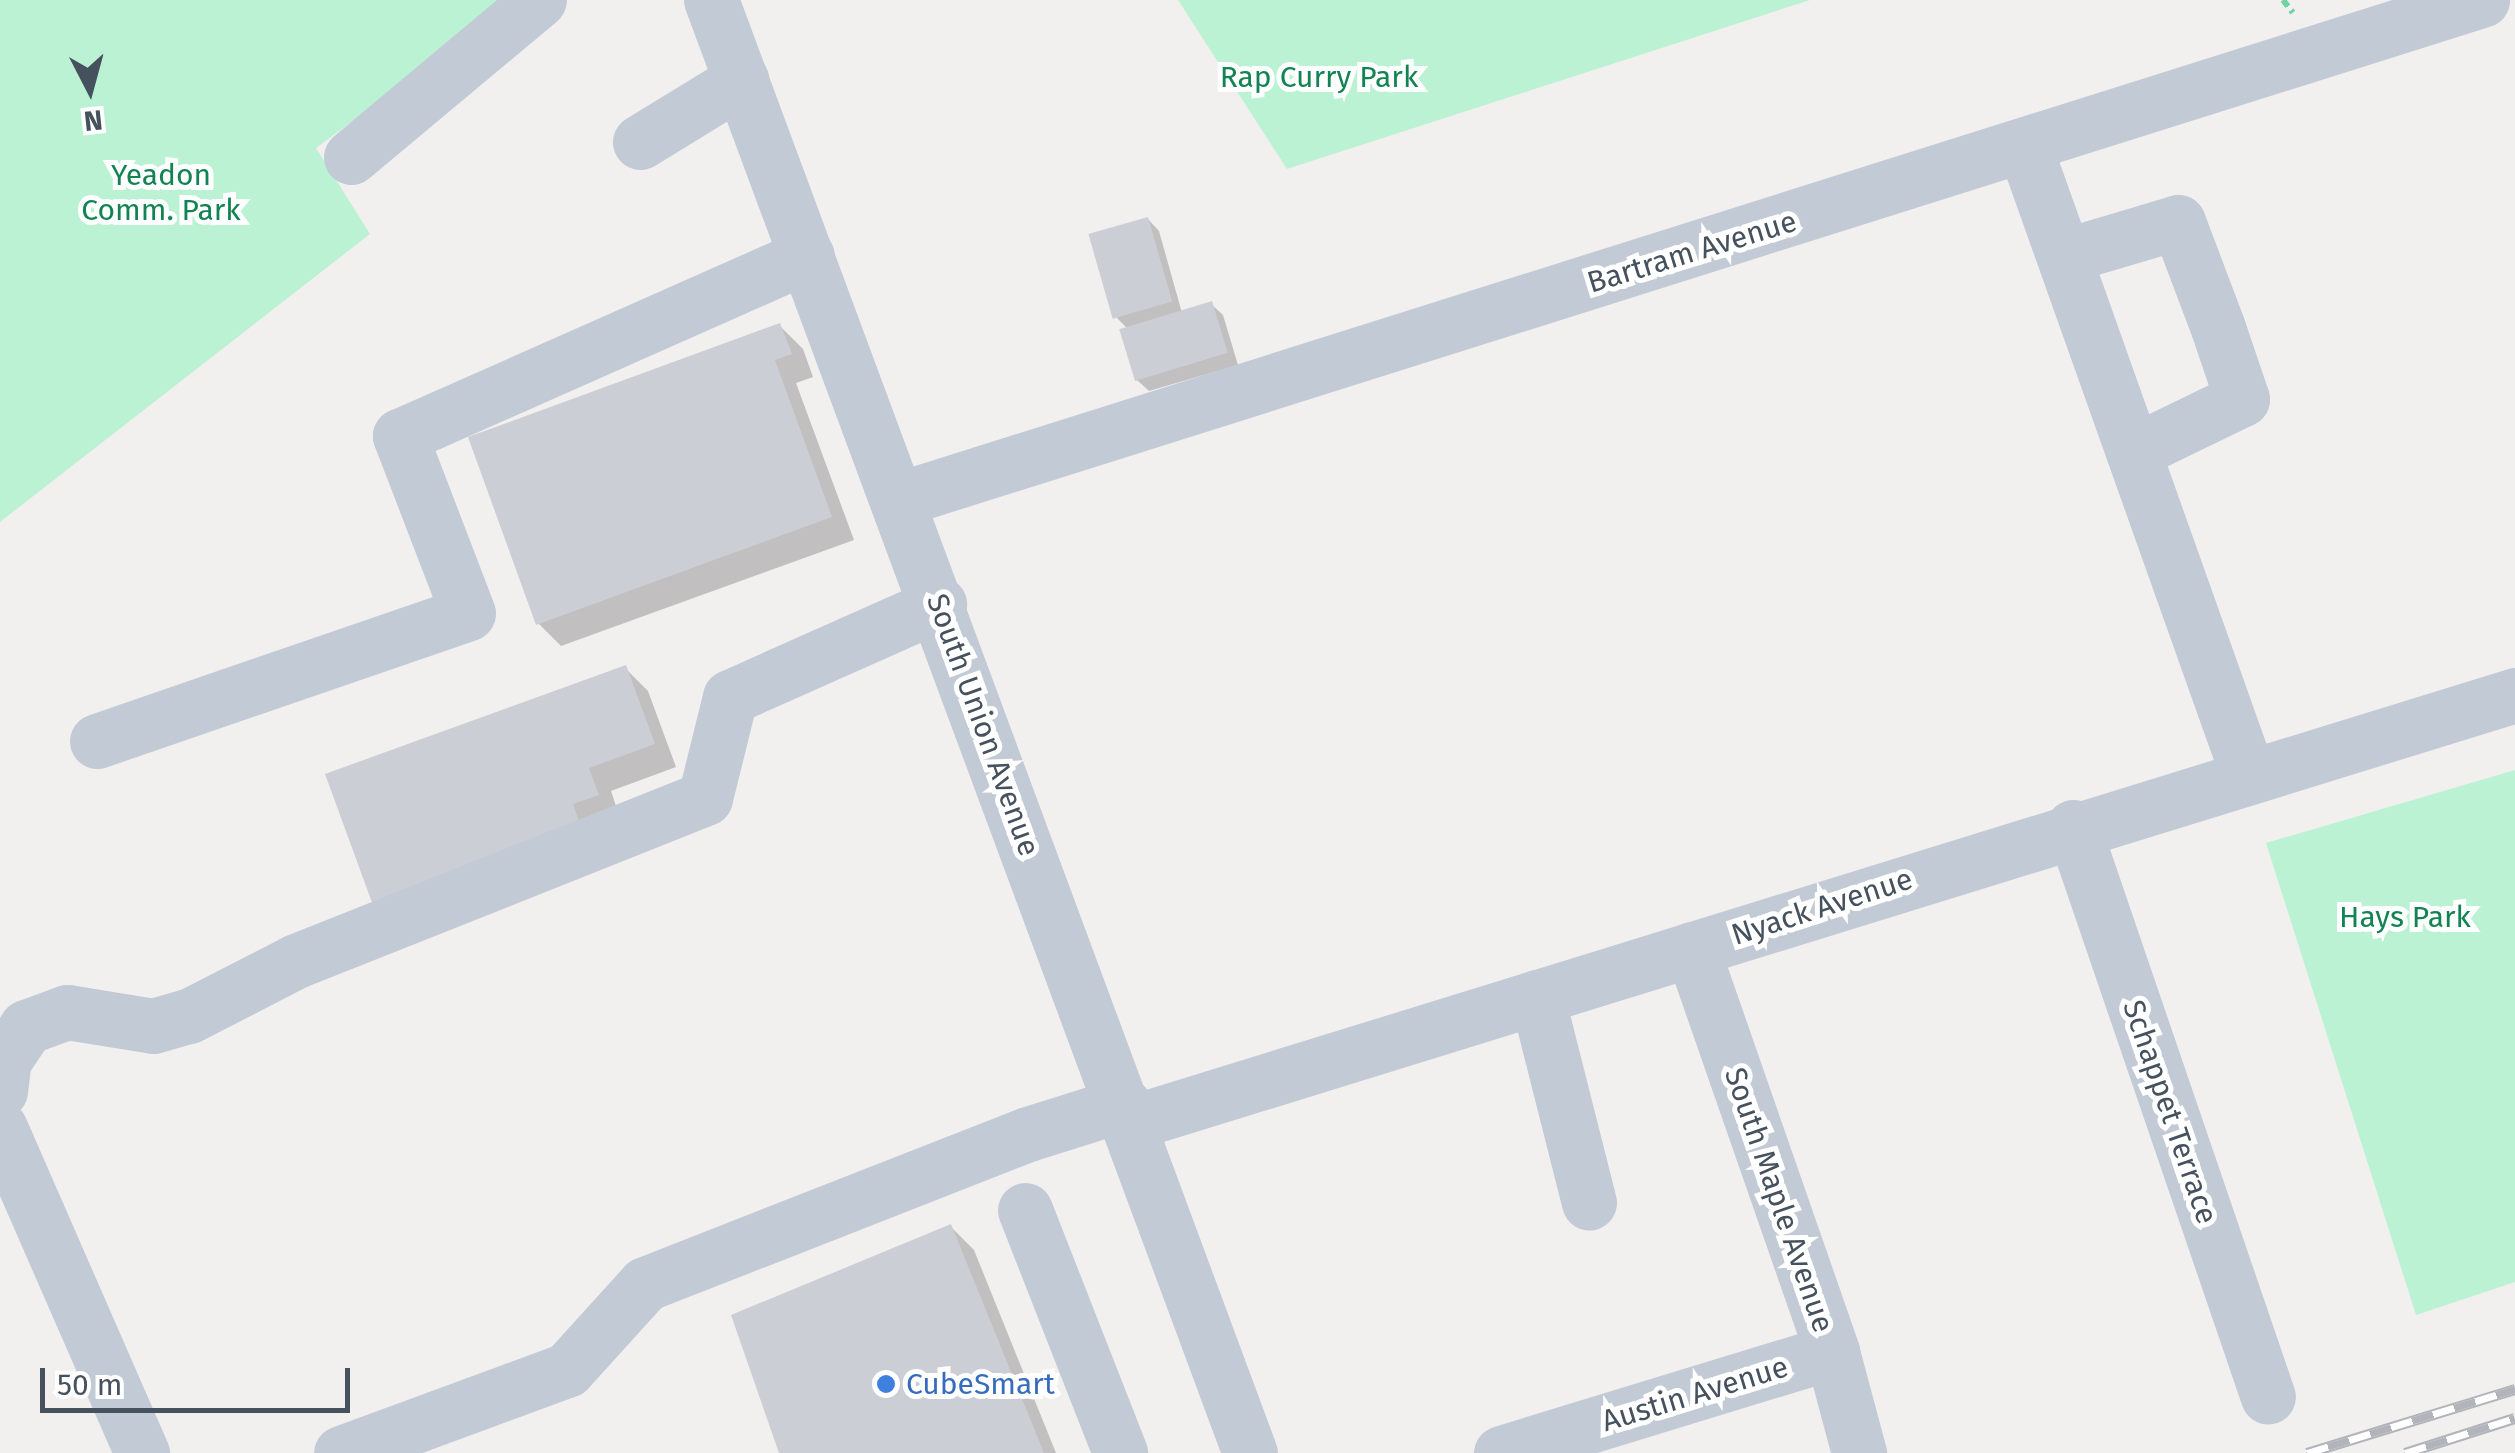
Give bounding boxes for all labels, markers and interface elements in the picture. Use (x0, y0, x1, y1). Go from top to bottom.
north arrow (40, 40, 140, 140)
park label: Rap Curry Park (1220, 59, 1418, 95)
text: N (82, 103, 104, 138)
park label: Yeadon Comm. Park (81, 157, 241, 228)
street label: Bartram Avenue (1583, 203, 1801, 301)
street label: South Union Avenue (919, 589, 1047, 861)
street label: Nyack Avenue (1727, 861, 1917, 953)
park label: Hays Park (2339, 899, 2471, 935)
street label: Schappet Terrace (2115, 995, 2225, 1229)
street label: South Maple Avenue (1717, 1063, 1841, 1337)
scale bar (45, 1348, 355, 1410)
street label: Austin Avenue (1597, 1349, 1793, 1439)
place label: CubeSmart (906, 1366, 1055, 1402)
text: 50 m (57, 1367, 122, 1403)
marker: CubeSmart (875, 1373, 897, 1395)

